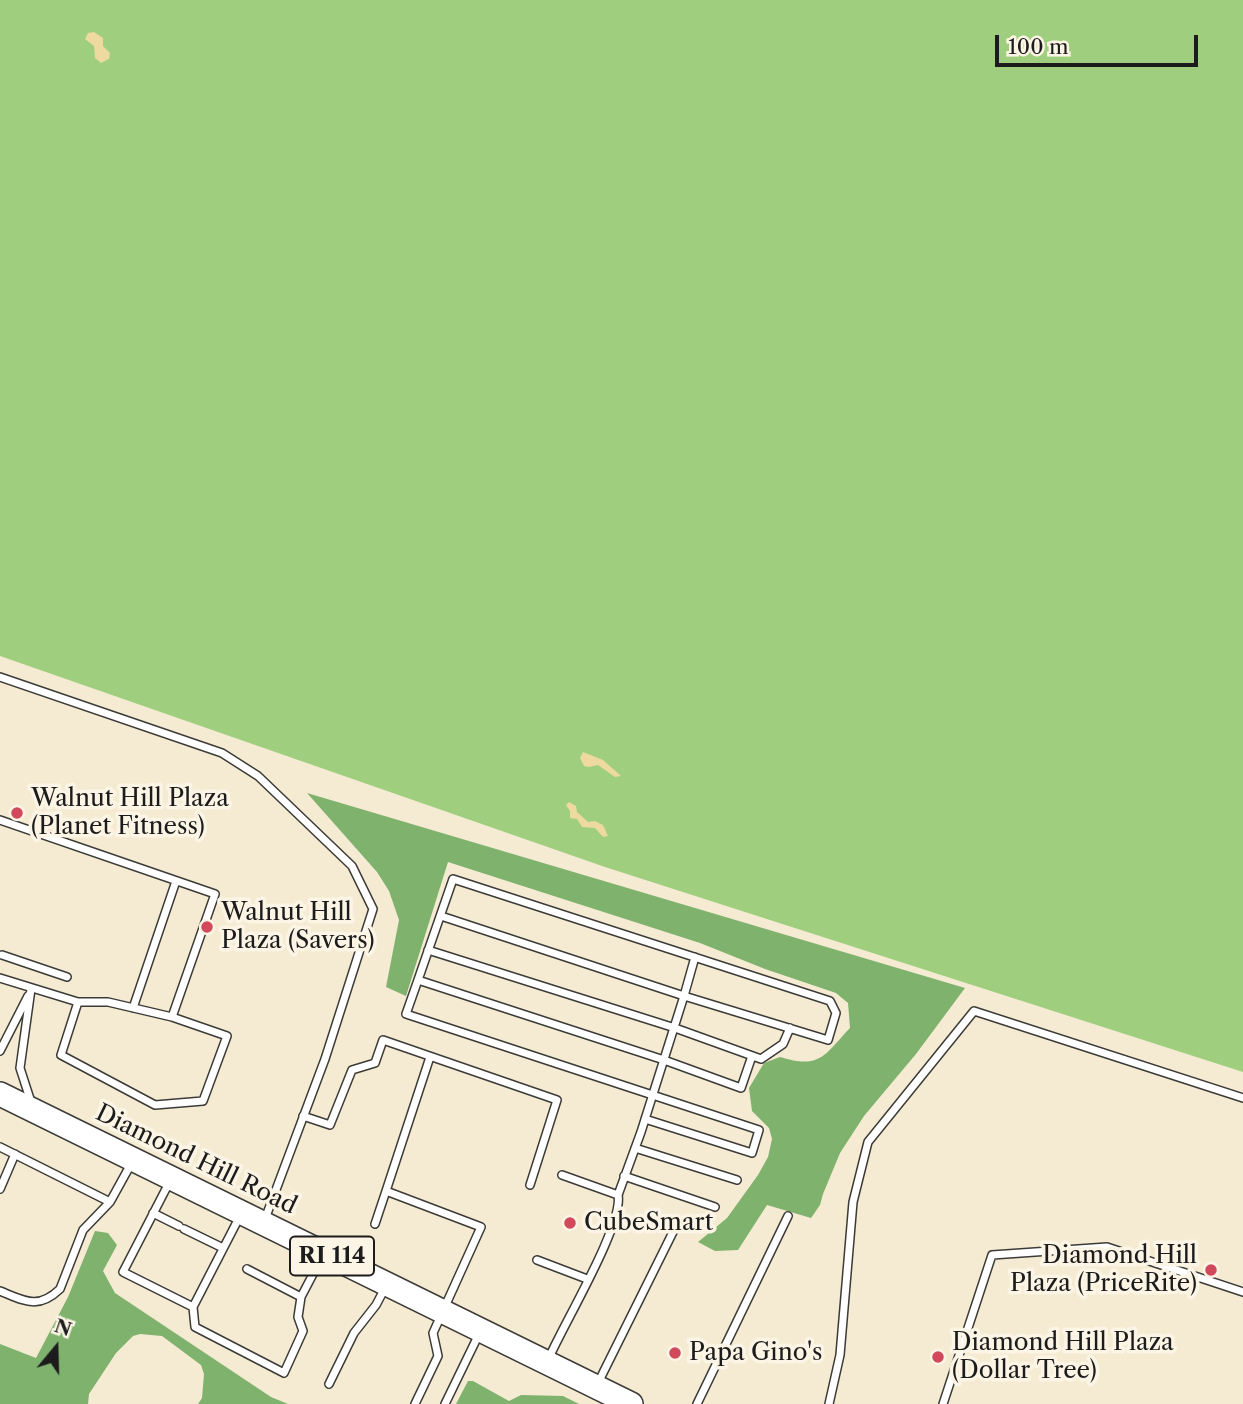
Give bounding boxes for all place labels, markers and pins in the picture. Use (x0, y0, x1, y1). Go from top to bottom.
place label: Walnut Hill Plaza (Planet Fitness) (31, 785, 229, 841)
marker: Walnut Hill Plaza (Planet Fitness) (9, 805, 25, 821)
place label: Walnut Hill Plaza (Savers) (221, 899, 374, 955)
marker: Walnut Hill Plaza (Savers) (199, 919, 215, 935)
place label: CubeSmart (584, 1209, 713, 1237)
marker: CubeSmart (562, 1215, 578, 1231)
place label: Diamond Hill Plaza (PriceRite) (1010, 1242, 1197, 1298)
marker: Diamond Hill Plaza (PriceRite) (1203, 1262, 1219, 1278)
place label: Diamond Hill Plaza (Dollar Tree) (952, 1329, 1174, 1385)
place label: Papa Gino's (689, 1339, 822, 1367)
marker: Papa Gino's (667, 1345, 683, 1361)
marker: Diamond Hill Plaza (Dollar Tree) (930, 1349, 946, 1365)

